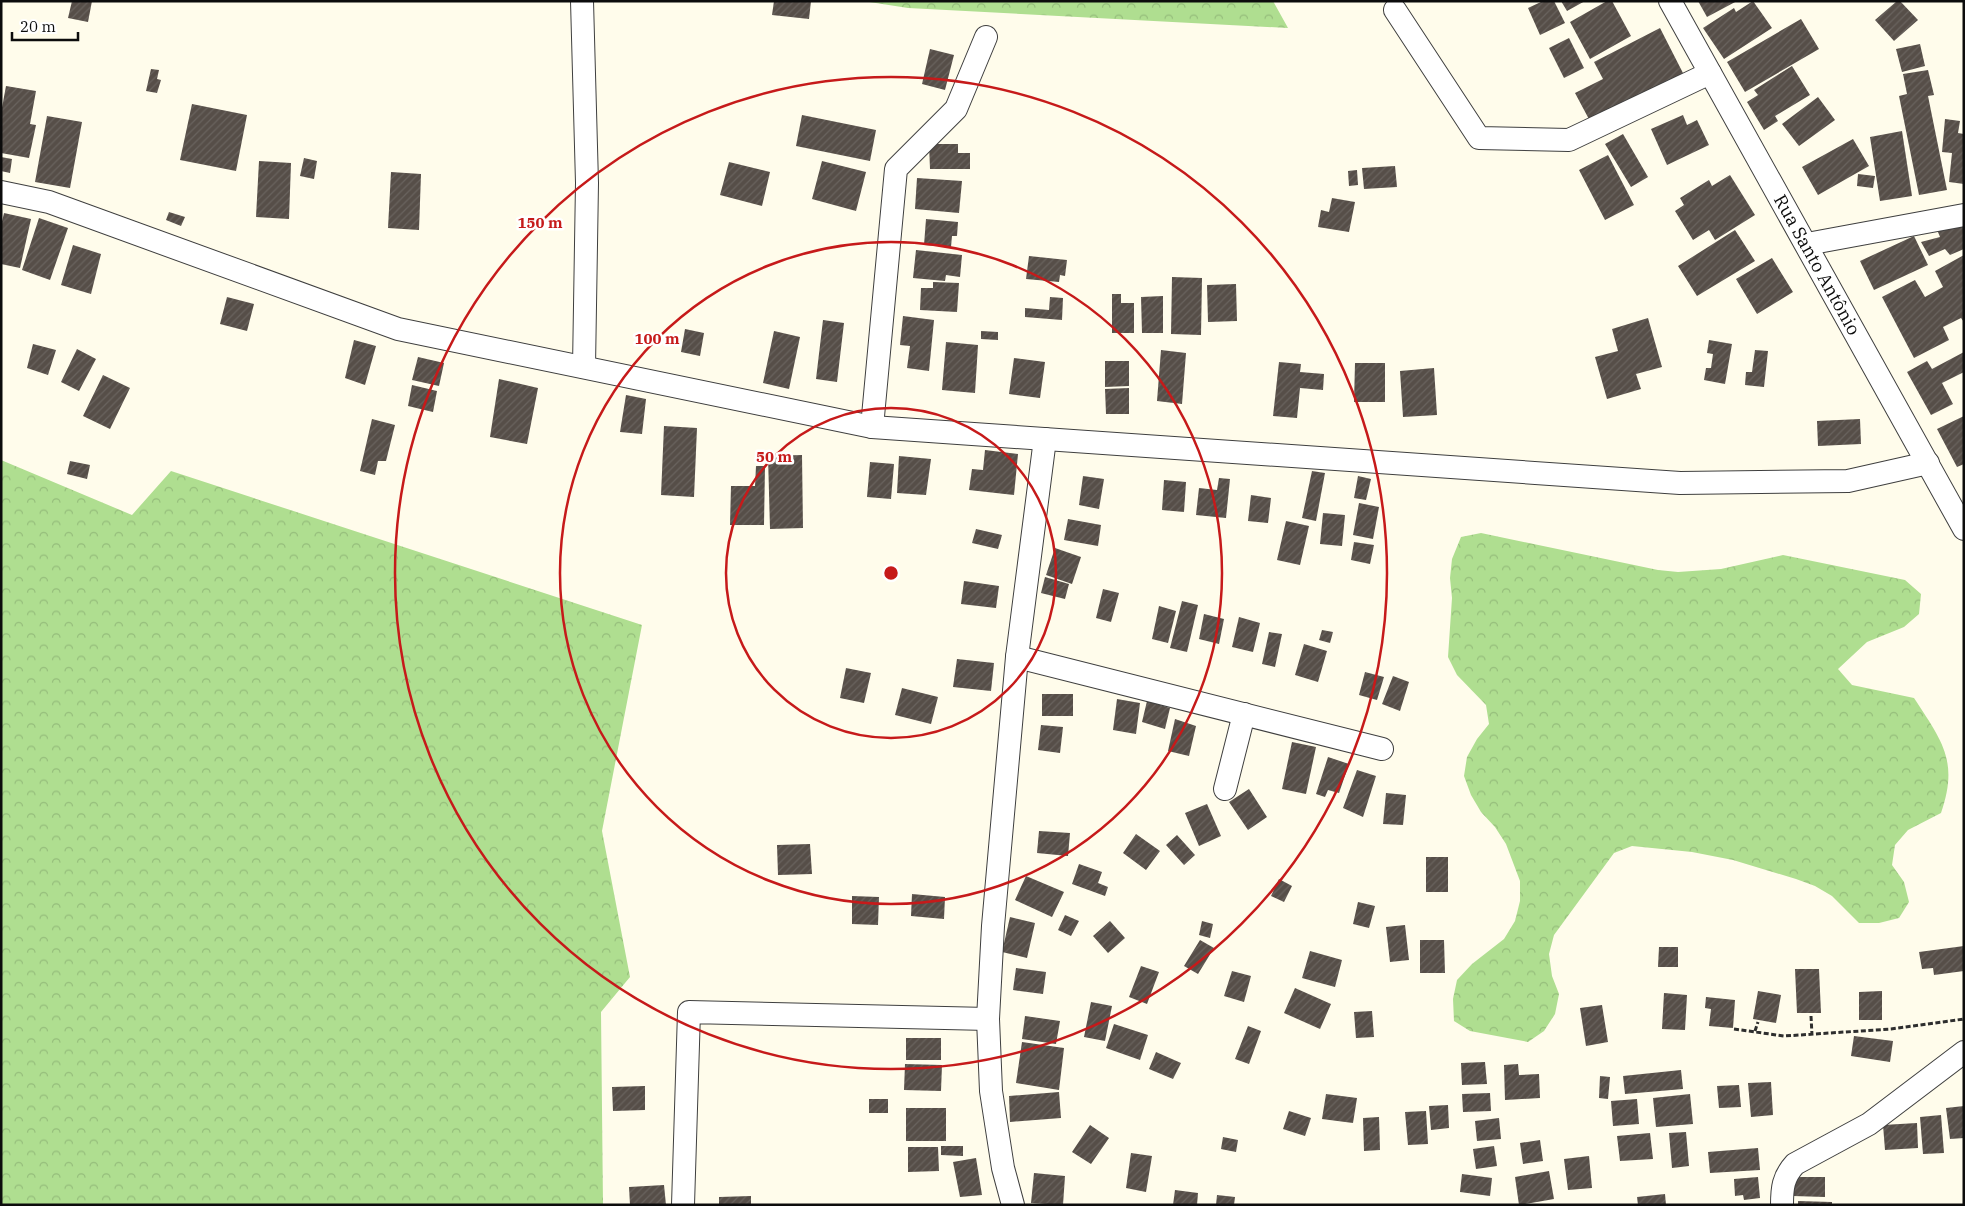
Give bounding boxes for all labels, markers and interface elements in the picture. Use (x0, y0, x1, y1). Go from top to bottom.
scale bar (12, 10, 79, 42)
text: 20 m (20, 17, 56, 36)
street label: Rua Santo Antônio (1769, 190, 1866, 339)
text: 150 m (517, 213, 563, 232)
text: 100 m (634, 329, 680, 348)
text: 50 m (756, 447, 792, 466)
centre of rings (882, 564, 900, 582)

